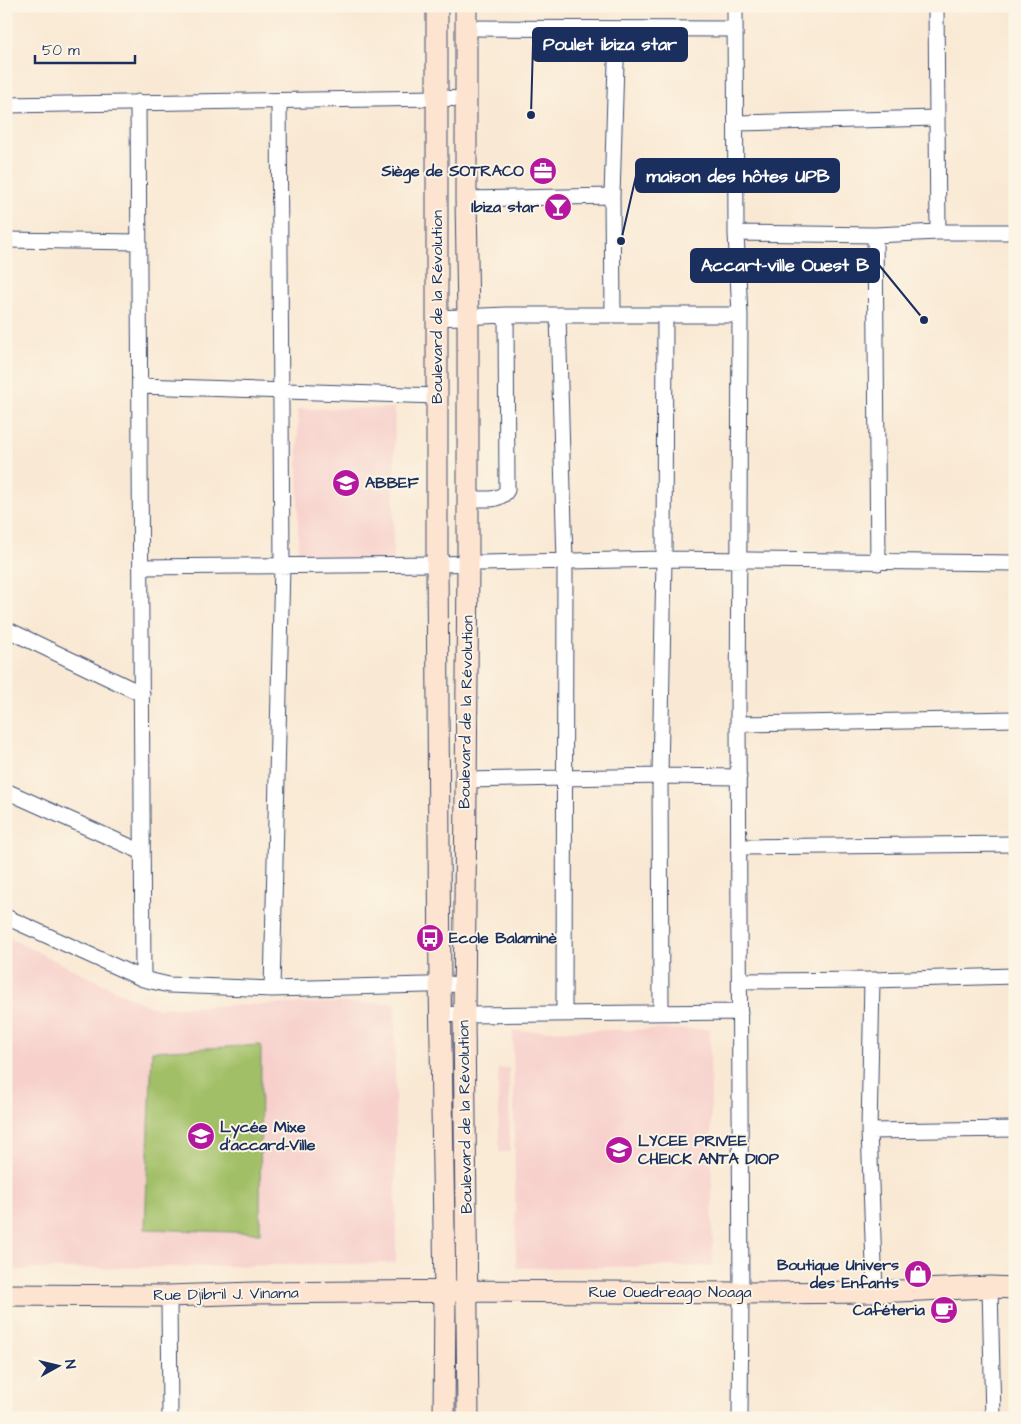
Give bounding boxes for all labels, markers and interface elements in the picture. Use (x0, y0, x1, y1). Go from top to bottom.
callout: Poulet ibiza star (533, 28, 687, 61)
scale bar (35, 32, 135, 64)
text: Poulet ibiza star (543, 32, 677, 57)
text: 50 m (42, 40, 80, 61)
office icon: Siège de SOTRACO (528, 156, 558, 186)
callout: maison des hôtes UPB (636, 159, 839, 192)
place label: Siège de SOTRACO (380, 160, 524, 184)
text: maison des hôtes UPB (646, 164, 830, 189)
bar icon: Ibiza star (543, 192, 573, 222)
place label: Ibiza star (471, 196, 539, 218)
street label: Boulevard de la Révolution (426, 210, 448, 404)
callout: Accart-ville Ouest B (691, 249, 879, 282)
text: Accart-ville Ouest B (701, 253, 869, 278)
school or university icon: ABBEF (331, 468, 361, 498)
place label: ABBEF (365, 472, 419, 494)
street label: Boulevard de la Révolution (453, 615, 479, 809)
bus stop icon: Ecole Balaminè (415, 923, 445, 953)
place label: Ecole Balaminè (449, 927, 557, 949)
street label: Boulevard de la Révolution (452, 1020, 478, 1214)
place label: Lycée Mixe d'accard-Ville (219, 1116, 316, 1156)
school or university icon: Lycée Mixe d'accard-Ville (186, 1121, 216, 1151)
place label: LYCEE PRIVEE CHEICK ANTA DIOP (638, 1130, 780, 1170)
school or university icon: LYCEE PRIVEE CHEICK ANTA DIOP (604, 1135, 634, 1165)
place label: Boutique Univers des Enfants (777, 1254, 899, 1294)
shop icon: Boutique Univers des Enfants (903, 1259, 933, 1289)
street label: Rue Ouedreago Noaga (588, 1281, 752, 1304)
street label: Rue Djibril J. Vinama (153, 1282, 299, 1306)
cafe icon: Caféteria (929, 1295, 959, 1325)
place label: Caféteria (853, 1299, 926, 1321)
north arrow (32, 1342, 82, 1392)
text: N (59, 1359, 80, 1370)

